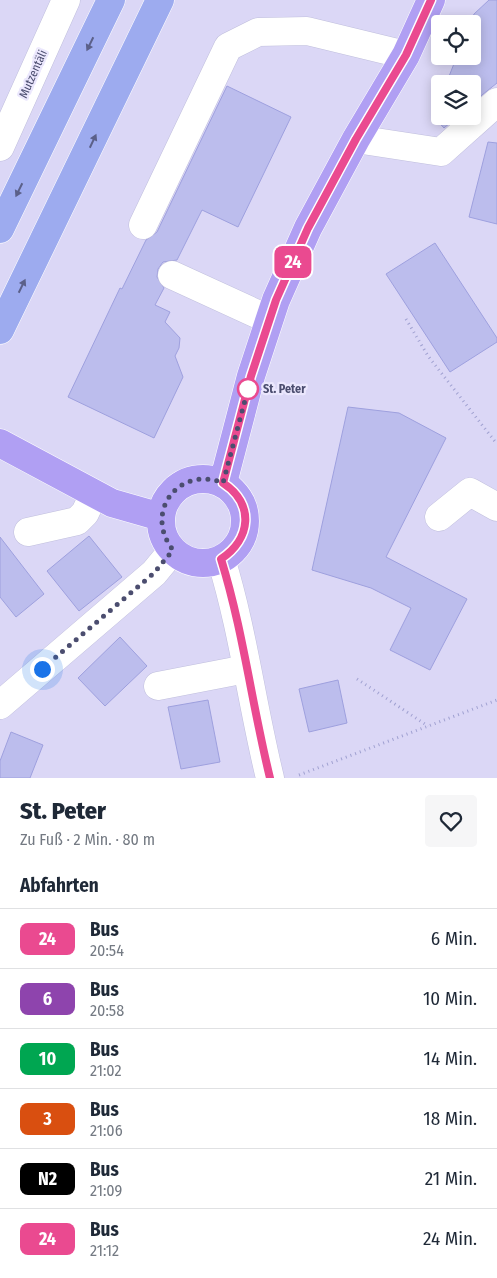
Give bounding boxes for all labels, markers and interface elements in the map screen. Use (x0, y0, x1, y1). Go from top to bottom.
map controls (431, 15, 481, 125)
button: locate (431, 15, 481, 65)
one-way arrow (86, 37, 94, 51)
street label: Mutzentäli (16, 48, 50, 100)
button: layers (431, 75, 481, 125)
one-way arrow (90, 134, 98, 148)
one-way arrow (15, 183, 23, 197)
line badge: 24 (270, 246, 316, 278)
text: 24 (284, 251, 302, 273)
one-way arrow (17, 279, 26, 294)
marker: St. Peter (237, 378, 259, 400)
place label: St. Peter (263, 382, 306, 396)
your location (30, 657, 55, 682)
button: heart (425, 795, 477, 847)
text: St. Peter (20, 797, 106, 825)
text: Zu Fuß · 2 Min. · 80 m (20, 830, 155, 849)
text: Abfahrten (20, 874, 99, 897)
text: Bus (90, 918, 119, 941)
text: 6 Min. (431, 927, 477, 950)
text: 24 (39, 928, 56, 950)
text: 20:54 (90, 941, 124, 960)
text: Bus (90, 978, 119, 1001)
text: 10 Min. (423, 987, 477, 1010)
text: 6 (43, 988, 52, 1010)
text: 20:58 (90, 1001, 124, 1020)
text: Bus (90, 1038, 119, 1061)
text: 14 Min. (424, 1047, 477, 1070)
text: 10 (39, 1048, 56, 1070)
text: 21:02 (90, 1061, 122, 1080)
text: Bus (90, 1098, 119, 1121)
text: 18 Min. (423, 1107, 477, 1130)
text: 3 (43, 1108, 52, 1130)
text: 21:06 (90, 1121, 123, 1140)
text: Bus (90, 1158, 119, 1181)
text: 21 Min. (425, 1167, 477, 1190)
text: N2 (38, 1168, 57, 1190)
text: 21:09 (90, 1181, 122, 1200)
text: Bus (90, 1218, 119, 1241)
text: 24 Min. (423, 1227, 477, 1250)
text: 24 (39, 1228, 56, 1250)
text: 21:12 (90, 1241, 119, 1260)

